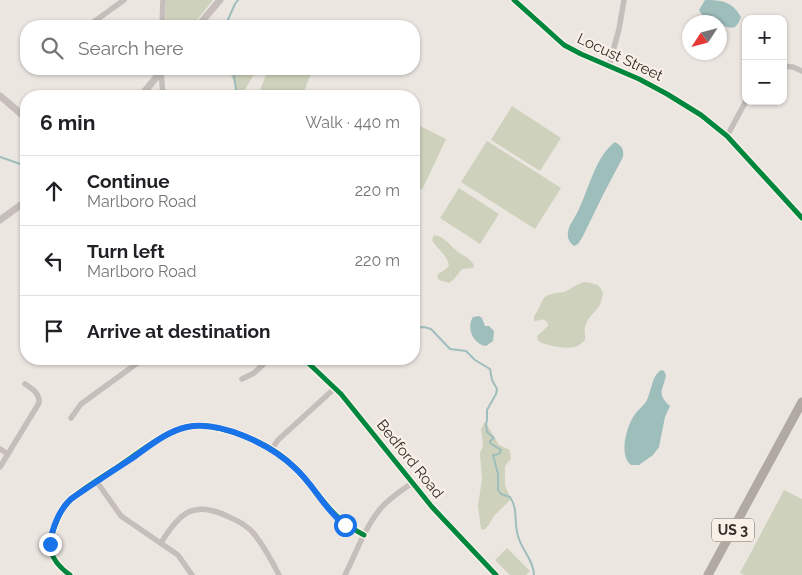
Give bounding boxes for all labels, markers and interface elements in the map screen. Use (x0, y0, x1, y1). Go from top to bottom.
north arrow (682, 15, 727, 60)
map controls (742, 15, 787, 105)
button: + (742, 15, 787, 60)
search box (20, 20, 420, 75)
street label: Locust Street (574, 29, 666, 85)
icon: search (38, 34, 66, 62)
text: Search here (78, 37, 184, 59)
button: − (742, 60, 787, 105)
text: 6 min (40, 110, 95, 135)
text: Walk · 440 m (305, 113, 400, 132)
text: Continue (87, 170, 170, 192)
icon: ahead (40, 177, 68, 205)
text: 220 m (355, 181, 400, 200)
text: Marlboro Road (87, 192, 196, 211)
text: Turn left (87, 240, 164, 262)
icon: left (40, 247, 68, 275)
text: 220 m (355, 251, 400, 270)
text: Marlboro Road (87, 262, 196, 281)
icon: arrive (40, 317, 68, 345)
text: Arrive at destination (87, 320, 271, 342)
street label: Bedford Road (373, 416, 447, 502)
route start (334, 514, 357, 537)
road number: US 3 (712, 518, 754, 542)
route end (39, 533, 62, 556)

